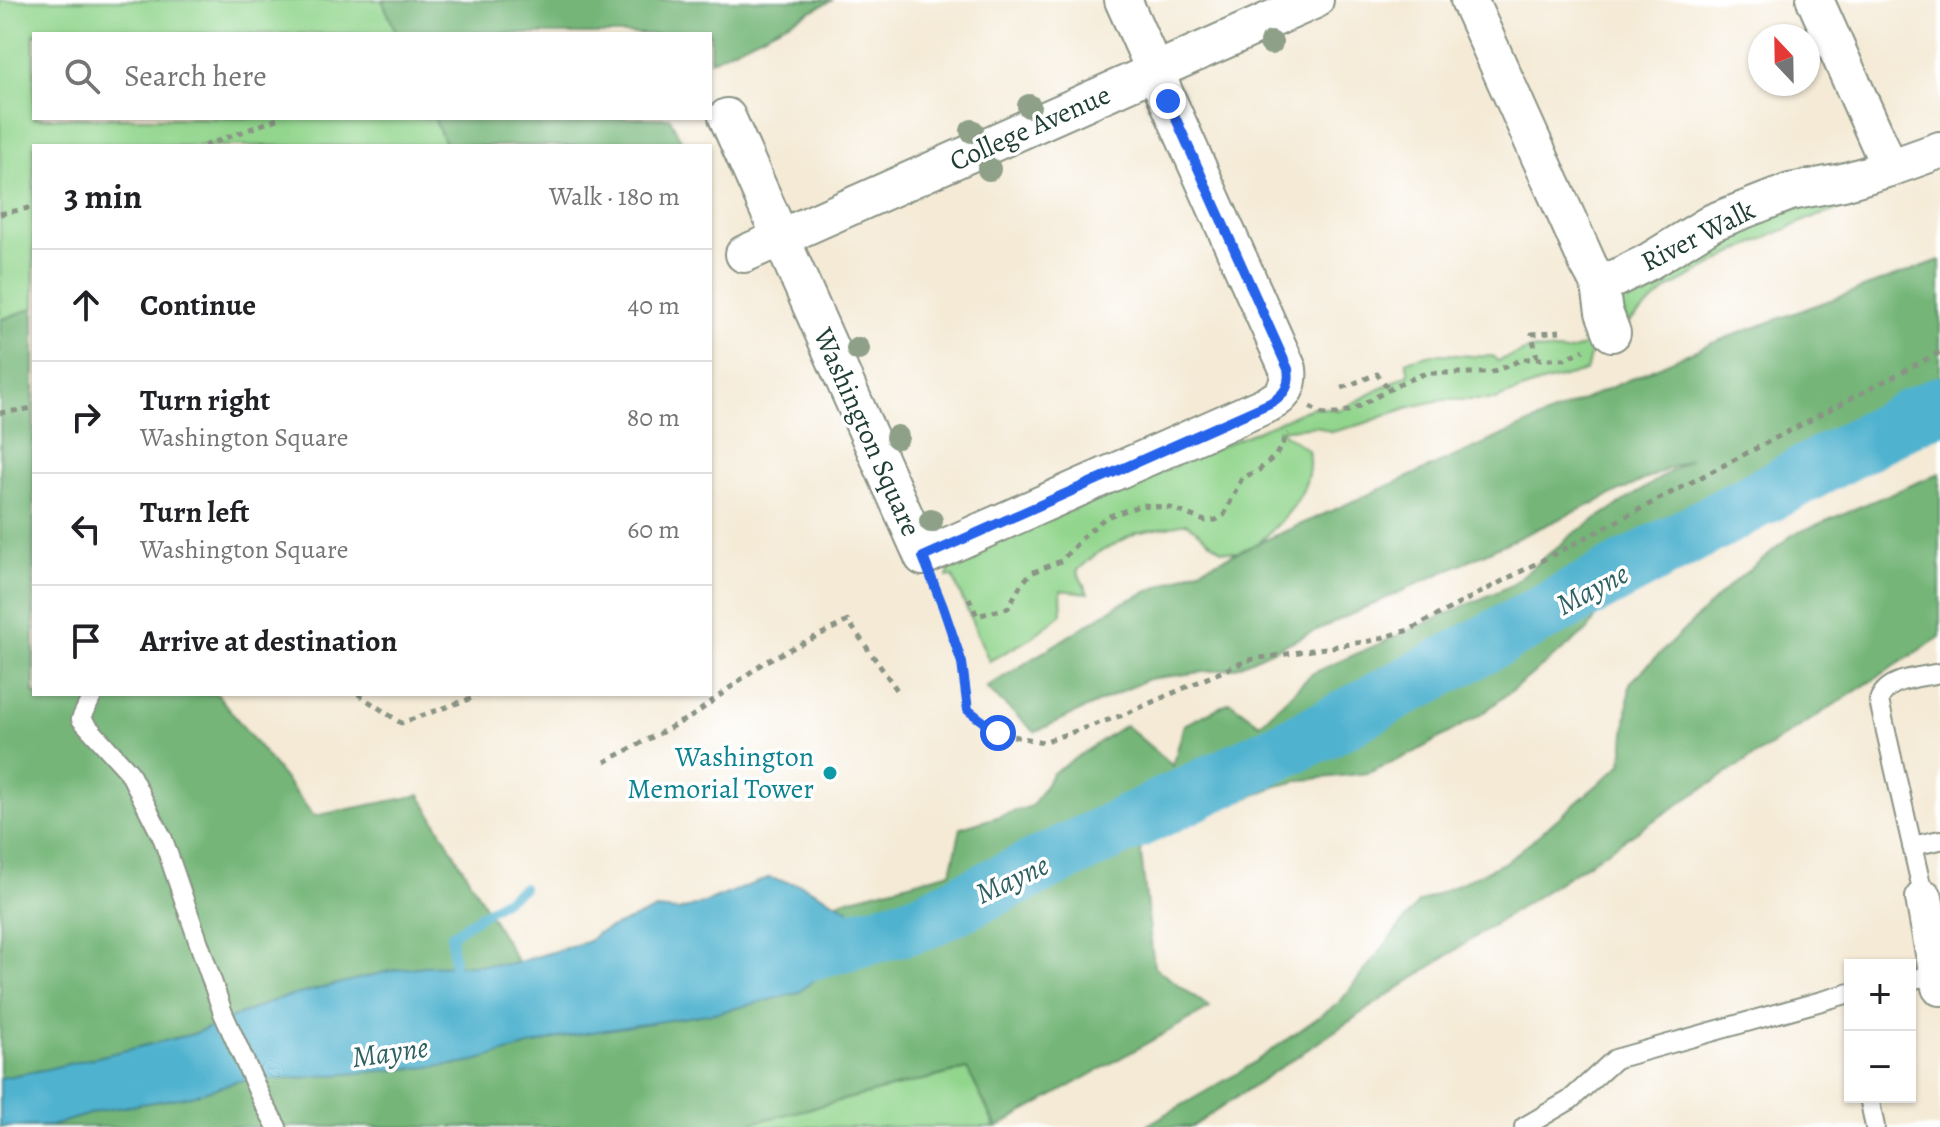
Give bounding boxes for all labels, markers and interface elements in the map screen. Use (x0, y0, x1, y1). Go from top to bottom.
north arrow (1748, 24, 1820, 96)
search box (32, 32, 712, 120)
icon: search (60, 54, 104, 98)
text: Search here (124, 56, 267, 96)
street label: College Avenue (944, 76, 1116, 180)
route end (1150, 83, 1186, 119)
text: 3 min (64, 173, 142, 220)
text: Walk · 180 m (549, 179, 680, 214)
street label: River Walk (1634, 191, 1762, 281)
icon: ahead (64, 283, 108, 327)
text: Continue (140, 285, 256, 325)
text: 40 m (628, 288, 680, 323)
street label: Washington Square (804, 321, 930, 542)
text: Turn right (140, 380, 270, 420)
icon: right (64, 395, 108, 439)
text: 80 m (627, 400, 680, 435)
text: Washington Square (140, 420, 348, 455)
text: Turn left (140, 492, 249, 532)
icon: left (64, 507, 108, 551)
text: 60 m (627, 512, 680, 547)
text: Washington Square (140, 532, 348, 567)
water label: Mayne (1549, 553, 1635, 625)
icon: arrive (64, 619, 108, 663)
text: Arrive at destination (140, 621, 397, 661)
route start (980, 715, 1016, 751)
place label: Washington Memorial Tower (627, 738, 814, 808)
marker: Washington Memorial Tower (821, 764, 839, 782)
water label: Mayne (969, 845, 1055, 913)
map controls (1844, 959, 1916, 1103)
button: + (1844, 959, 1916, 1031)
water label: Mayne (349, 1027, 431, 1077)
button: − (1844, 1031, 1916, 1103)

